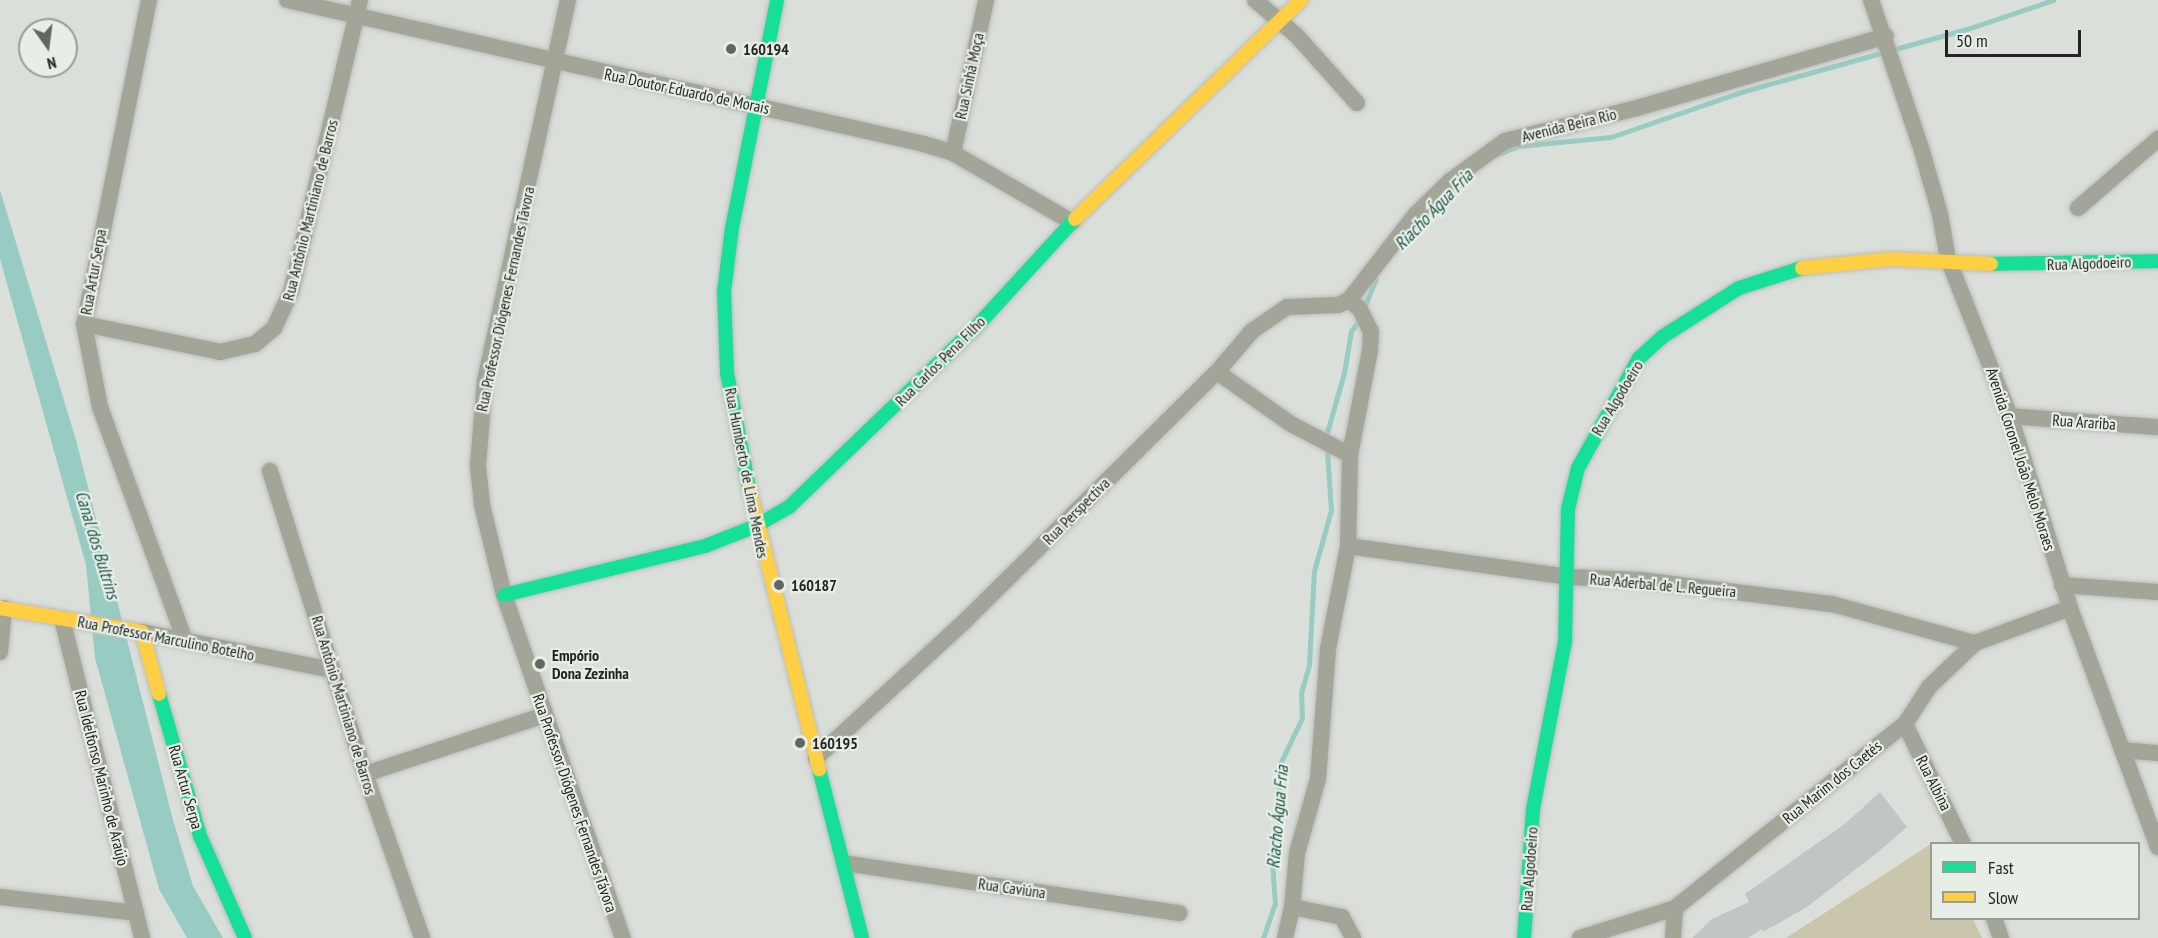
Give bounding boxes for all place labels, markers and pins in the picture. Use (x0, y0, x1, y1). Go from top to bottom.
place label: 160194 (743, 39, 789, 59)
marker: 160194 (724, 42, 738, 56)
place label: 160187 (791, 575, 837, 595)
marker: 160187 (772, 578, 786, 592)
place label: Empório Dona Zezinha (552, 645, 629, 683)
marker: Empório Dona Zezinha (533, 657, 547, 671)
place label: 160195 (812, 733, 858, 753)
marker: 160195 (793, 736, 807, 750)

